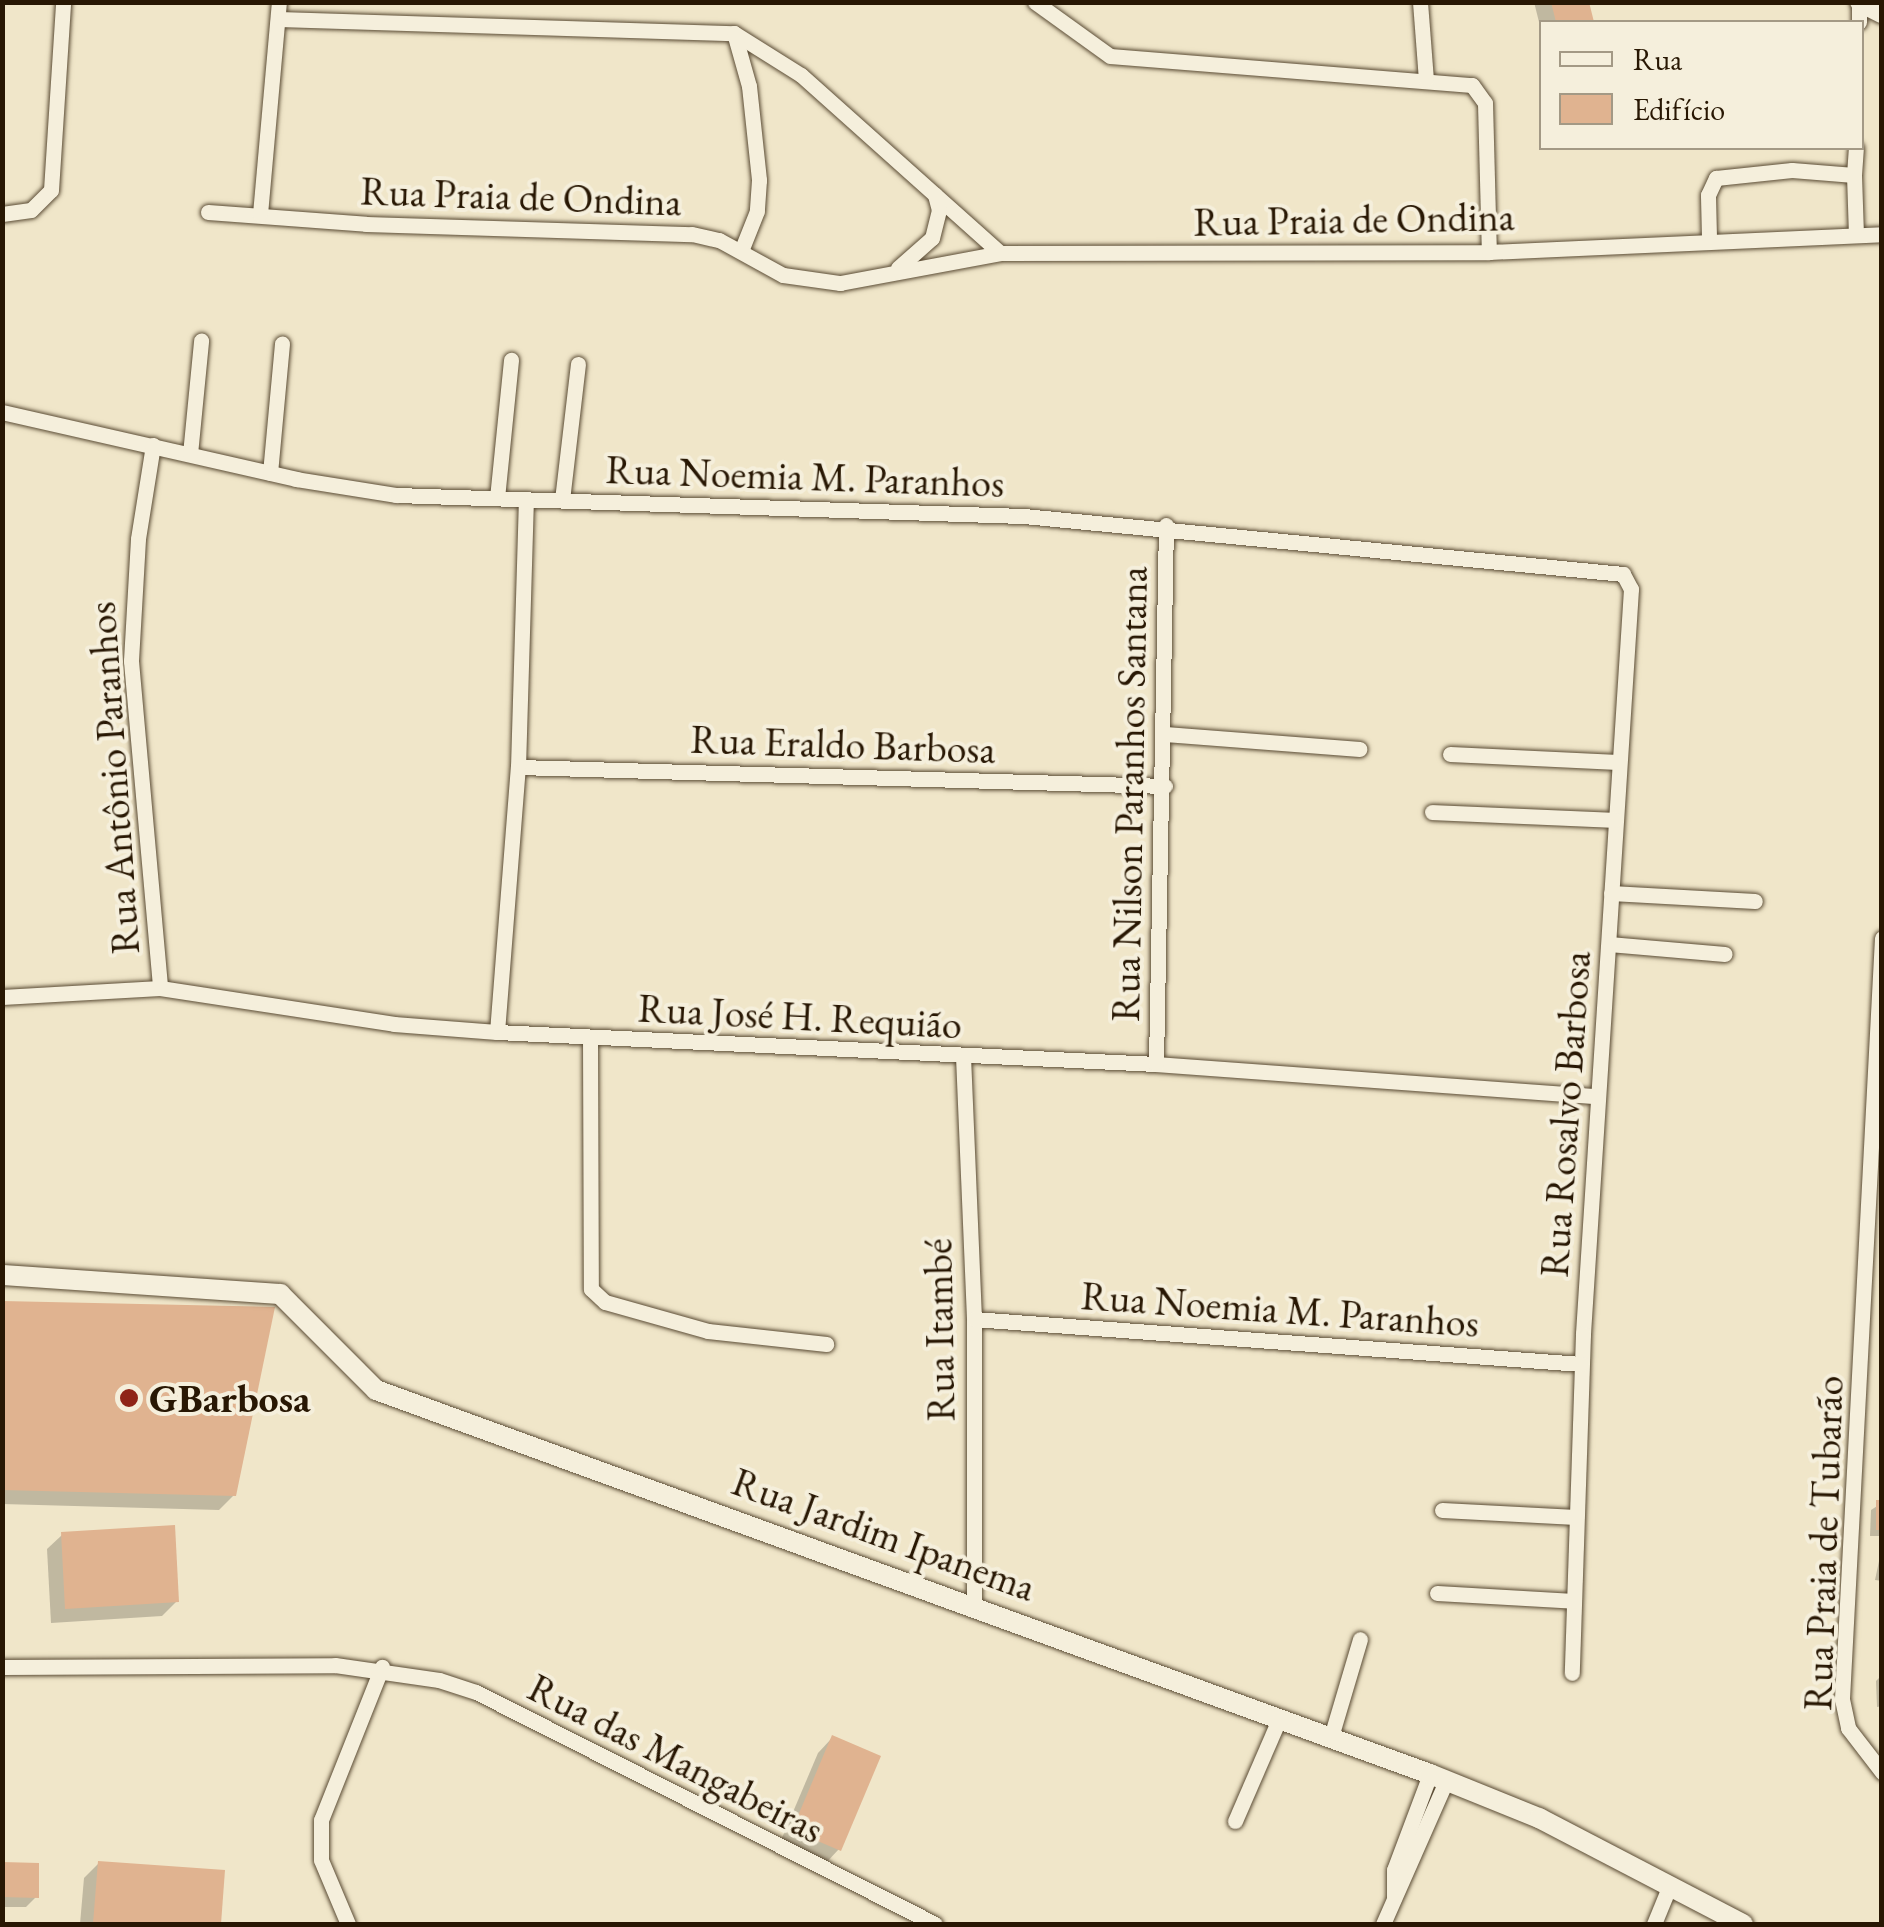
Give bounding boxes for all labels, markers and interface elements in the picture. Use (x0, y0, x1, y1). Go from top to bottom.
legend (1539, 20, 1864, 150)
text: Rua (1633, 40, 1682, 79)
text: Edifício (1633, 90, 1725, 129)
street label: Rua Praia de Ondina (360, 166, 682, 226)
street label: Rua Praia de Ondina (1193, 192, 1515, 246)
street label: Rua Noemia M. Paranhos (605, 445, 1005, 507)
street label: Rua Nilson Paranhos Santana (1101, 566, 1157, 1022)
street label: Rua Antônio Paranhos (77, 600, 149, 956)
street label: Rua Eraldo Barbosa (690, 715, 996, 773)
street label: Rua Rosalvo Barbosa (1530, 949, 1600, 1279)
street label: Rua José H. Requião (637, 984, 963, 1048)
street label: Rua Itambé (913, 1238, 965, 1422)
street label: Rua Noemia M. Paranhos (1080, 1271, 1480, 1347)
place label: GBarbosa (149, 1374, 311, 1422)
street label: Rua Praia de Tubarão (1793, 1375, 1853, 1711)
marker: GBarbosa (118, 1387, 140, 1409)
street label: Rua Jardim Ipanema (726, 1457, 1042, 1611)
street label: Rua das Mangabeiras (520, 1663, 832, 1853)

